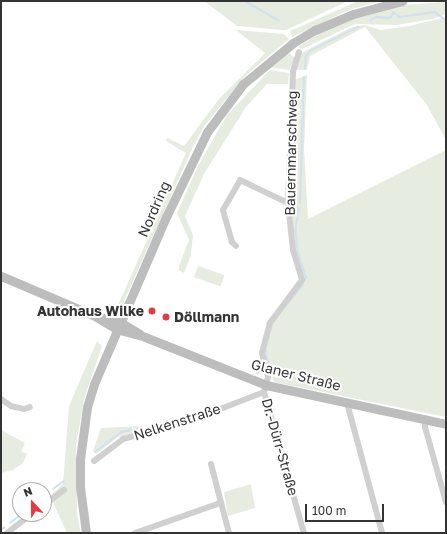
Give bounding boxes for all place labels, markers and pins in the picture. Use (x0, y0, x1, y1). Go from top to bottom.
place label: Autohaus Wilke (37, 303, 144, 319)
marker: Autohaus Wilke (147, 306, 157, 316)
place label: Döllmann (174, 309, 239, 325)
marker: Döllmann (161, 312, 171, 322)

